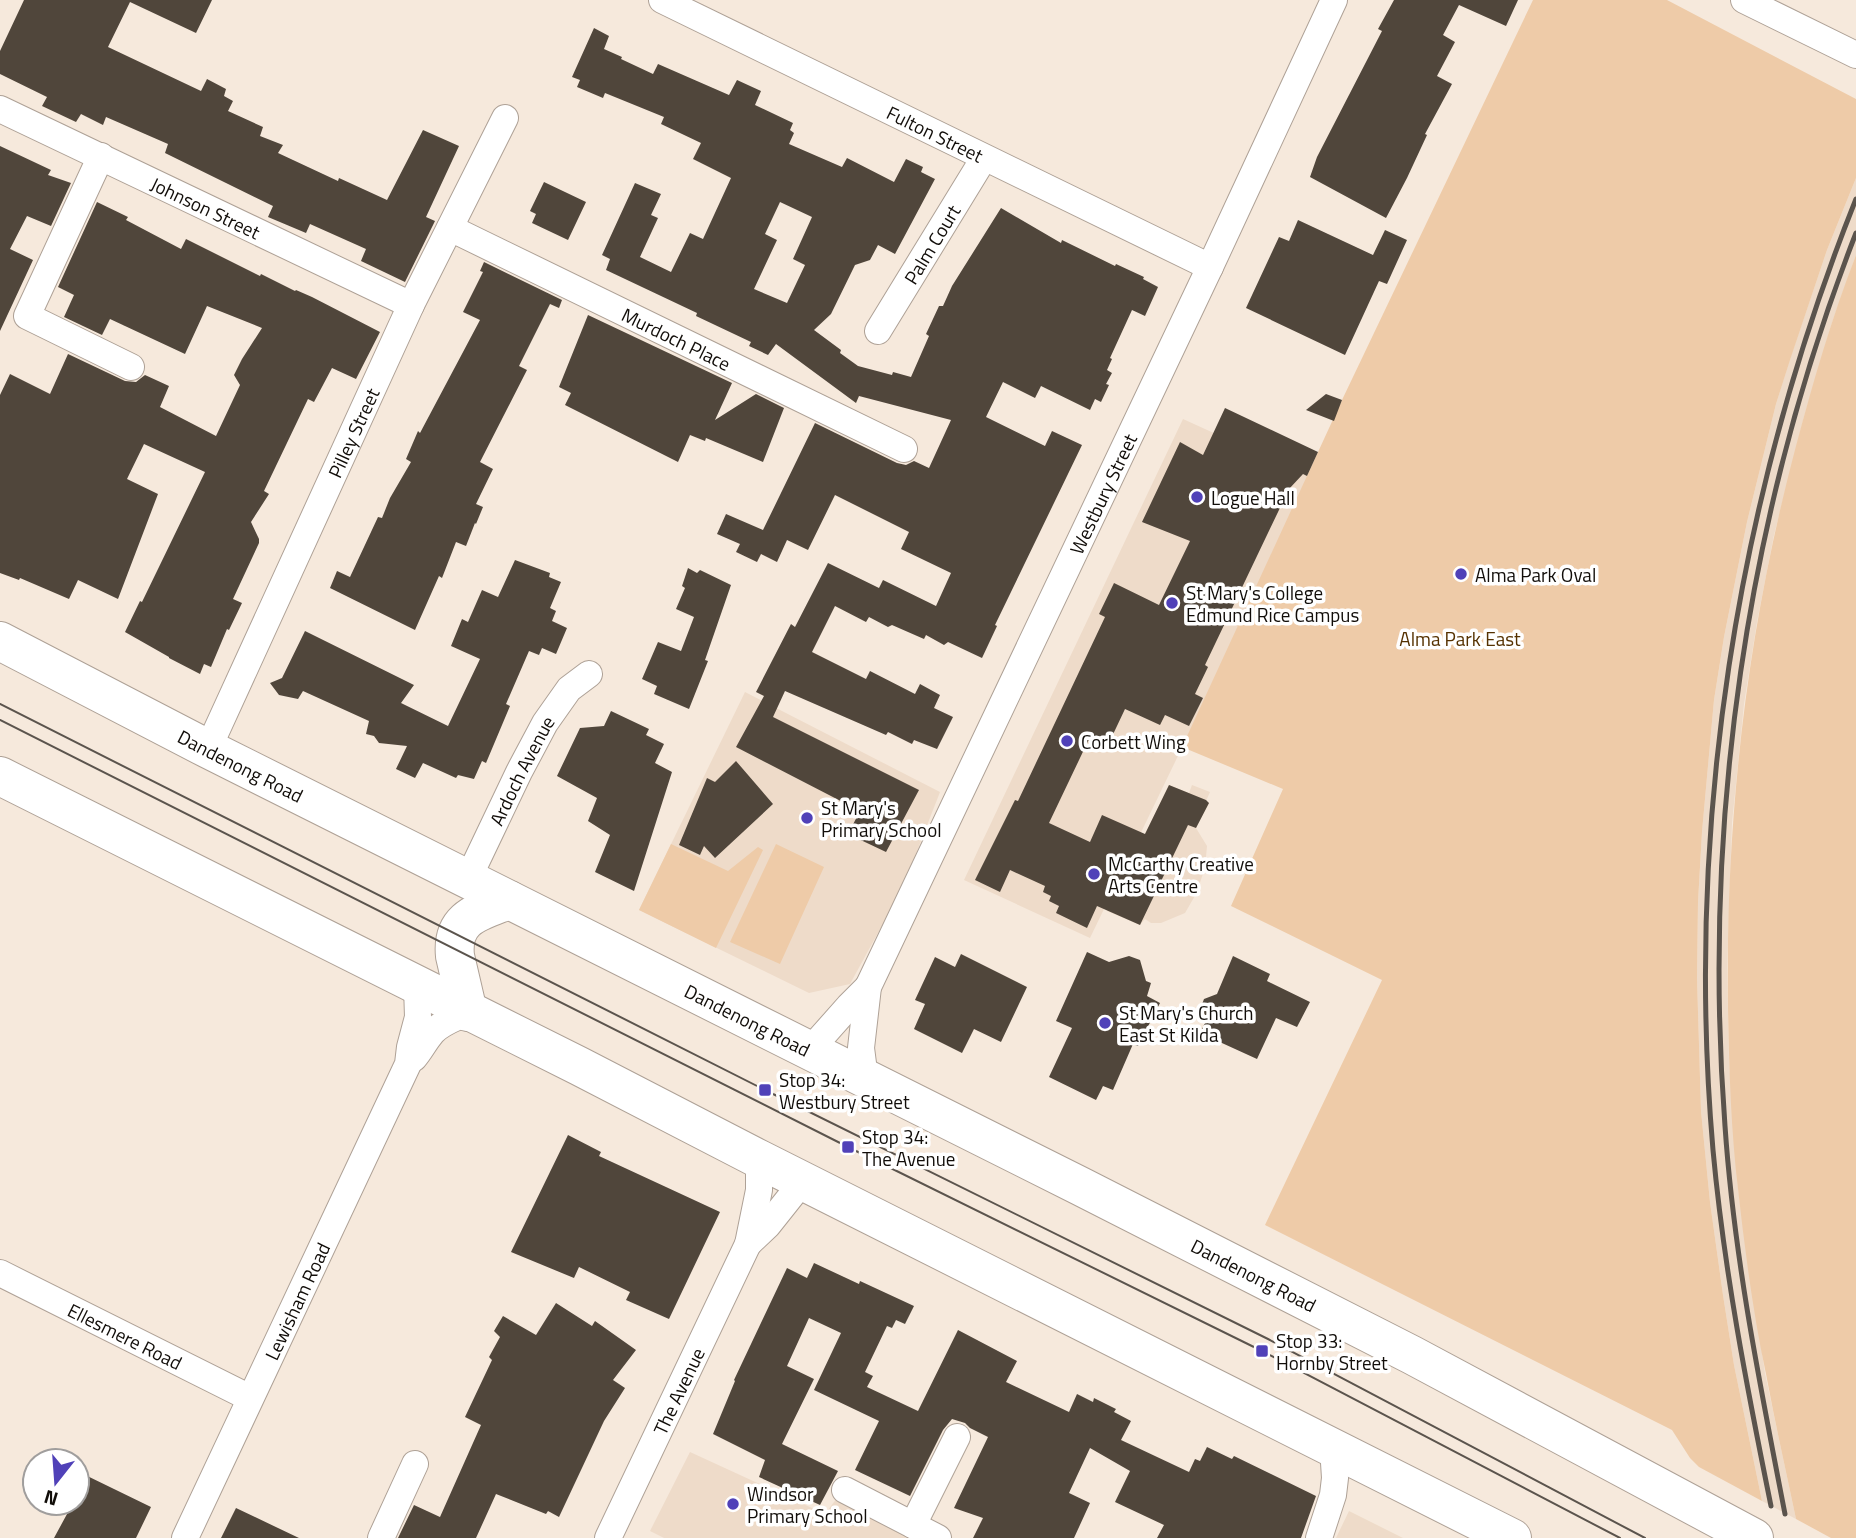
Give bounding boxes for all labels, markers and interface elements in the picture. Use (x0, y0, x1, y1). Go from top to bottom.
street label: Fulton Street (882, 97, 989, 169)
street label: Johnson Street (146, 169, 266, 246)
street label: Palm Court (896, 198, 967, 289)
street label: Murdoch Place (617, 299, 736, 377)
street label: Pilley Street (320, 382, 386, 482)
street label: Westbury Street (1061, 428, 1144, 559)
place label: Logue Hall (1211, 483, 1295, 512)
marker: Logue Hall (1189, 489, 1205, 505)
place label: Alma Park Oval (1475, 560, 1596, 589)
marker: Alma Park Oval (1453, 566, 1469, 582)
place label: St Mary's College Edmund Rice Campus (1186, 578, 1359, 629)
marker: St Mary's College Edmund Rice Campus (1164, 595, 1180, 611)
park label: Alma Park East (1399, 624, 1521, 653)
street label: Ardoch Avenue (481, 709, 561, 830)
street label: Dandenong Road (173, 721, 309, 809)
place label: Corbett Wing (1081, 727, 1186, 756)
marker: Corbett Wing (1059, 733, 1075, 749)
place label: St Mary's Primary School (821, 793, 942, 844)
marker: St Mary's Primary School (799, 810, 815, 826)
place label: McCarthy Creative Arts Centre (1108, 849, 1254, 900)
marker: McCarthy Creative Arts Centre (1086, 866, 1102, 882)
street label: Dandenong Road (680, 976, 816, 1063)
place label: St Mary's Church East St Kilda (1119, 998, 1254, 1049)
marker: St Mary's Church East St Kilda (1097, 1015, 1113, 1031)
place label: Stop 34: Westbury Street (779, 1065, 910, 1116)
marker: Stop 34: Westbury Street (757, 1082, 773, 1098)
place label: Stop 34: The Avenue (862, 1122, 955, 1173)
marker: Stop 34: The Avenue (840, 1139, 856, 1155)
street label: Dandenong Road (1186, 1231, 1322, 1319)
street label: Lewisham Road (256, 1237, 337, 1365)
street label: Ellesmere Road (63, 1295, 187, 1376)
place label: Stop 33: Hornby Street (1276, 1326, 1388, 1377)
street label: The Avenue (645, 1342, 711, 1439)
marker: Stop 33: Hornby Street (1254, 1343, 1270, 1359)
north arrow (21, 1447, 91, 1517)
place label: Windsor Primary School (747, 1479, 868, 1530)
text: N (40, 1483, 61, 1515)
marker: Windsor Primary School (725, 1496, 741, 1512)

